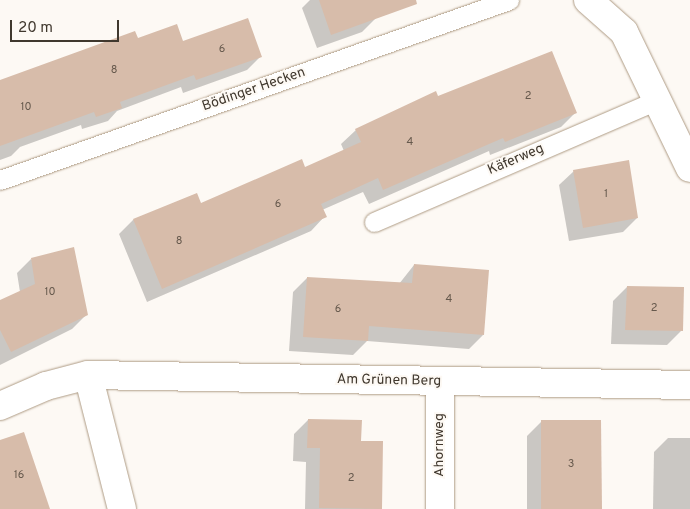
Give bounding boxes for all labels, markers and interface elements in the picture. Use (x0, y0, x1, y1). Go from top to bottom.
scale bar (12, 10, 121, 42)
text: 20 m (18, 19, 53, 38)
house number: 6 (219, 42, 225, 56)
house number: 8 (111, 63, 117, 77)
street label: Bödinger Hecken (200, 64, 308, 116)
house number: 2 (525, 89, 531, 103)
house number: 10 (20, 100, 32, 114)
house number: 4 (407, 135, 413, 149)
street label: Käferweg (485, 141, 547, 179)
house number: 1 (604, 187, 608, 201)
house number: 6 (275, 197, 281, 211)
house number: 8 (176, 234, 182, 248)
house number: 10 (44, 285, 56, 299)
house number: 4 (446, 292, 452, 306)
house number: 2 (651, 301, 657, 315)
house number: 6 (335, 302, 341, 316)
street label: Am Grünen Berg (337, 372, 441, 390)
street label: Ahornweg (432, 413, 448, 477)
house number: 3 (568, 457, 574, 471)
house number: 16 (14, 468, 24, 482)
house number: 2 (348, 471, 354, 485)

